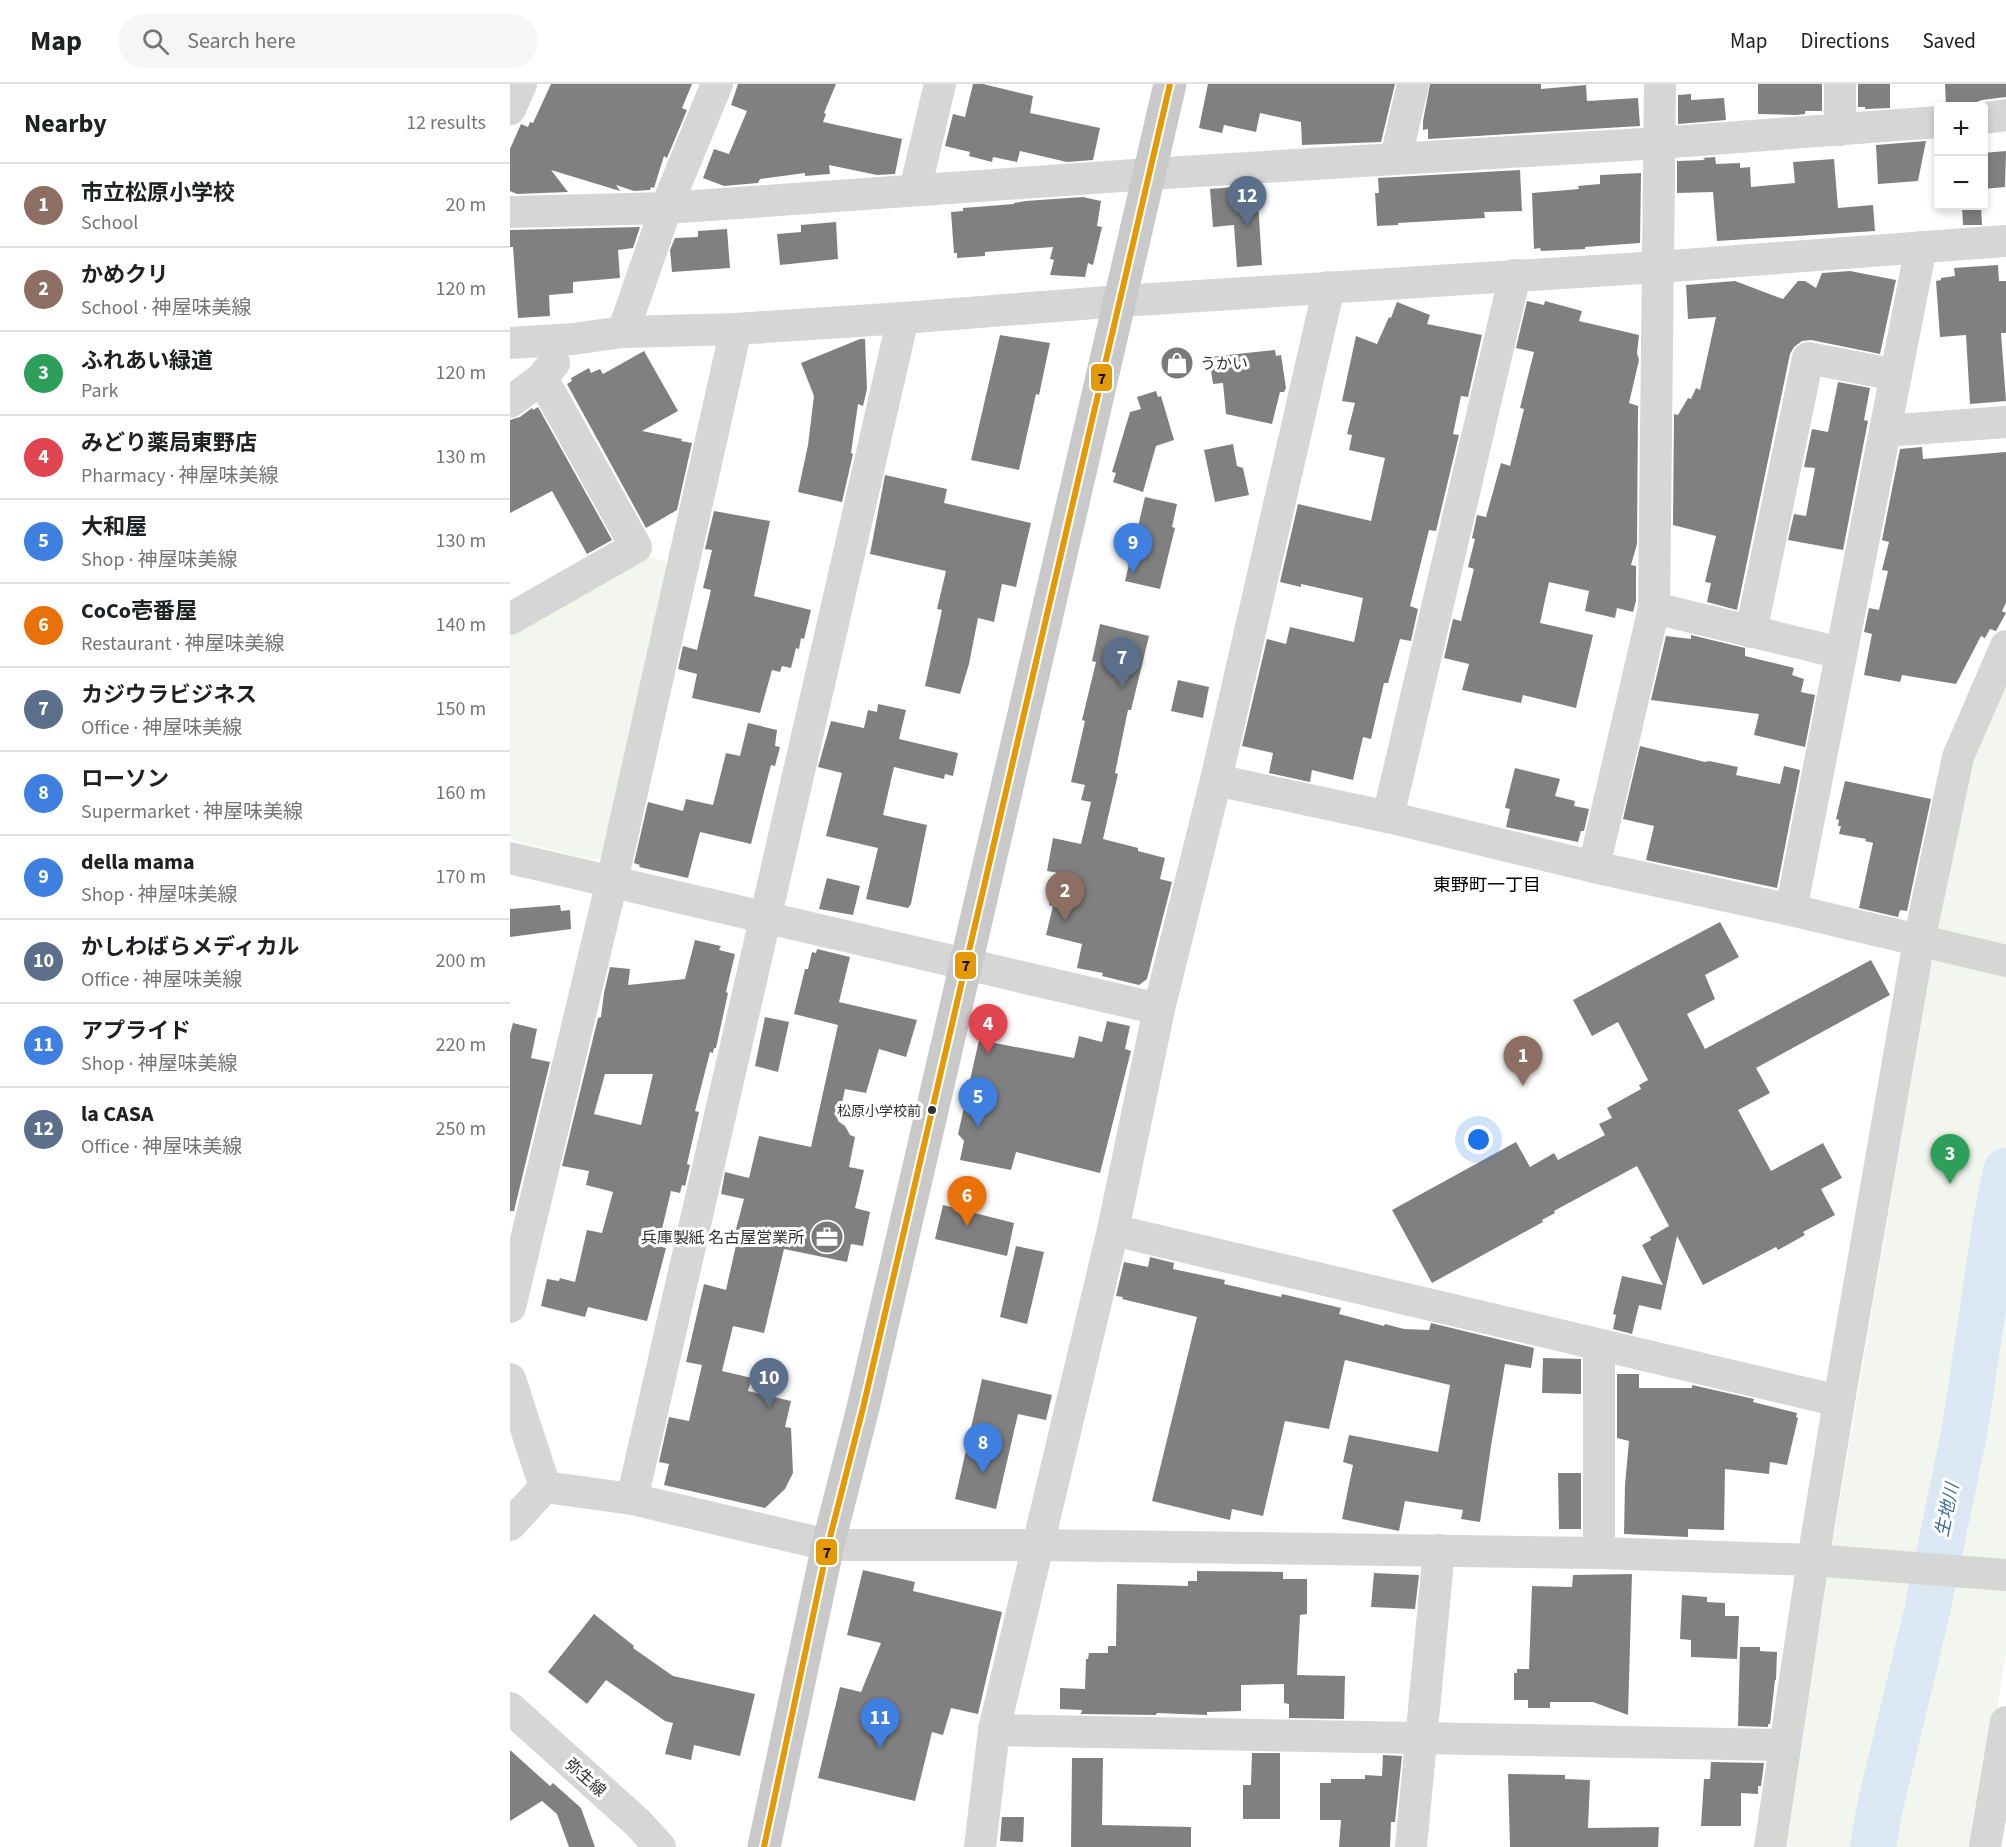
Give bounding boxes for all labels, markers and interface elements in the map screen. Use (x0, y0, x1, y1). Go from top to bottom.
search box (118, 14, 538, 68)
text: Map (30, 21, 82, 61)
icon: search (139, 25, 172, 58)
text: Search here (187, 25, 296, 57)
text: Map (1730, 26, 1768, 56)
text: Directions (1801, 26, 1889, 56)
text: Saved (1922, 26, 1976, 56)
map controls (1934, 102, 1988, 210)
button: + (1934, 102, 1988, 156)
text: Nearby (24, 105, 107, 142)
text: 12 results (406, 109, 486, 137)
button: − (1934, 156, 1988, 210)
pin: 12 (1228, 176, 1266, 226)
text: 市立松原小学校 (81, 177, 235, 209)
text: 1 (38, 191, 49, 219)
text: 20 m (446, 191, 486, 219)
text: School (81, 209, 138, 237)
text: かめクリ (81, 259, 169, 291)
text: 2 (38, 275, 49, 303)
text: 120 m (436, 275, 486, 303)
text: School · 神屋味美線 (81, 294, 251, 322)
text: ふれあい緑道 (81, 345, 213, 377)
shop icon: うかい (1159, 345, 1195, 381)
place label: うかい (1200, 353, 1248, 375)
text: 3 (38, 359, 49, 387)
text: 120 m (436, 359, 486, 387)
line badge: 7 (1090, 363, 1113, 392)
text: 7 (1098, 368, 1106, 390)
text: Park (81, 377, 118, 405)
text: みどり薬局東野店 (81, 427, 257, 459)
text: 4 (38, 443, 49, 471)
text: 130 m (436, 443, 486, 471)
text: Pharmacy · 神屋味美線 (81, 462, 278, 490)
text: 大和屋 (81, 511, 147, 543)
pin: 9 (1114, 524, 1152, 573)
text: 5 (38, 527, 49, 555)
text: 130 m (436, 527, 486, 555)
text: Shop · 神屋味美線 (81, 546, 237, 574)
text: CoCo壱番屋 (81, 595, 197, 627)
text: 6 (38, 611, 49, 639)
text: 140 m (436, 611, 486, 639)
text: Restaurant · 神屋味美線 (81, 630, 285, 658)
pin: 7 (1102, 638, 1142, 688)
text: カジウラビジネス (81, 679, 257, 711)
text: 7 (38, 695, 49, 723)
text: 150 m (436, 695, 486, 723)
text: Office · 神屋味美線 (81, 714, 242, 742)
text: ローソン (81, 763, 169, 795)
text: 8 (38, 779, 49, 807)
text: 160 m (436, 779, 486, 807)
text: Supermarket · 神屋味美線 (81, 798, 303, 826)
text: della mama (81, 846, 194, 878)
text: 9 (38, 863, 49, 891)
text: 170 m (436, 863, 486, 891)
pin: 2 (1046, 872, 1084, 921)
district label: 東野町一丁目 (1433, 873, 1541, 898)
text: Shop · 神屋味美線 (81, 881, 237, 909)
text: かしわばらメディカル (81, 931, 299, 963)
text: 10 (33, 947, 54, 975)
text: 200 m (436, 947, 486, 975)
line badge: 7 (954, 951, 977, 980)
text: 7 (962, 955, 970, 977)
text: Office · 神屋味美線 (81, 966, 242, 994)
pin: 4 (968, 1004, 1008, 1054)
text: アプライド (81, 1015, 191, 1047)
text: 11 (33, 1031, 54, 1059)
text: 220 m (436, 1031, 486, 1059)
pin: 1 (1504, 1036, 1542, 1086)
text: Shop · 神屋味美線 (81, 1050, 237, 1078)
pin: 5 (958, 1078, 998, 1127)
text: la CASA (81, 1098, 154, 1130)
place label: 松原小学校前 (837, 1102, 921, 1122)
marker: 松原小学校前 (926, 1104, 938, 1116)
text: 12 (33, 1115, 54, 1143)
text: 250 m (436, 1115, 486, 1143)
your location (1464, 1125, 1493, 1154)
text: Office · 神屋味美線 (81, 1133, 242, 1161)
pin: 3 (1930, 1134, 1970, 1184)
pin: 6 (948, 1176, 986, 1226)
office icon: 兵庫製紙 名古屋営業所 (809, 1219, 845, 1255)
place label: 兵庫製紙 名古屋営業所 (641, 1227, 804, 1249)
pin: 10 (750, 1358, 788, 1408)
pin: 8 (964, 1424, 1002, 1473)
water label: 生地川 (1930, 1479, 1966, 1539)
line badge: 7 (815, 1538, 838, 1566)
text: 7 (823, 1542, 831, 1564)
pin: 11 (860, 1698, 899, 1748)
street label: 弥生線 (560, 1754, 611, 1802)

